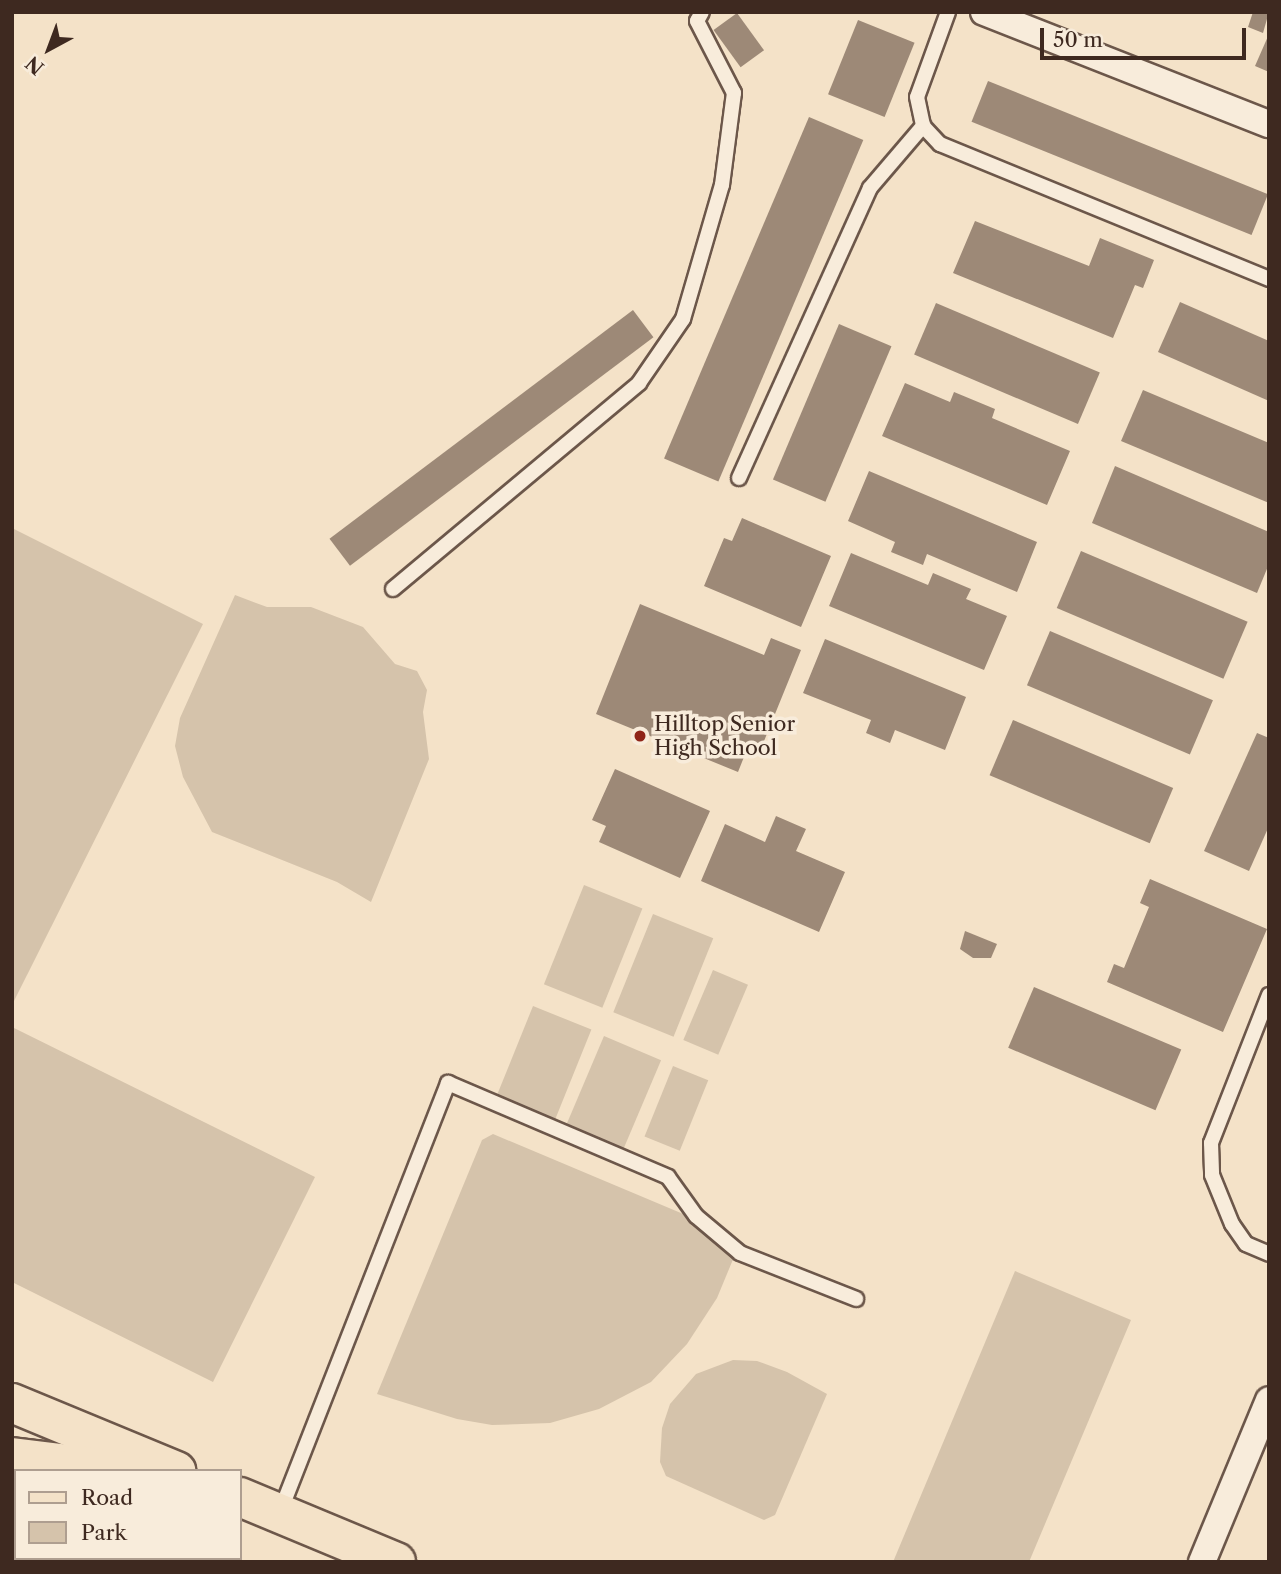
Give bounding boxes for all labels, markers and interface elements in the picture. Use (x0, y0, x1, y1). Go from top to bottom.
north arrow (14, 14, 84, 84)
scale bar (1043, 14, 1250, 58)
text: 50 m (1053, 27, 1103, 52)
text: N (21, 51, 49, 79)
place label: Hilltop Senior High School (654, 711, 795, 761)
marker: Hilltop Senior High School (632, 728, 648, 744)
legend (14, 1469, 242, 1560)
text: Road (81, 1485, 133, 1510)
text: Park (81, 1520, 127, 1545)

